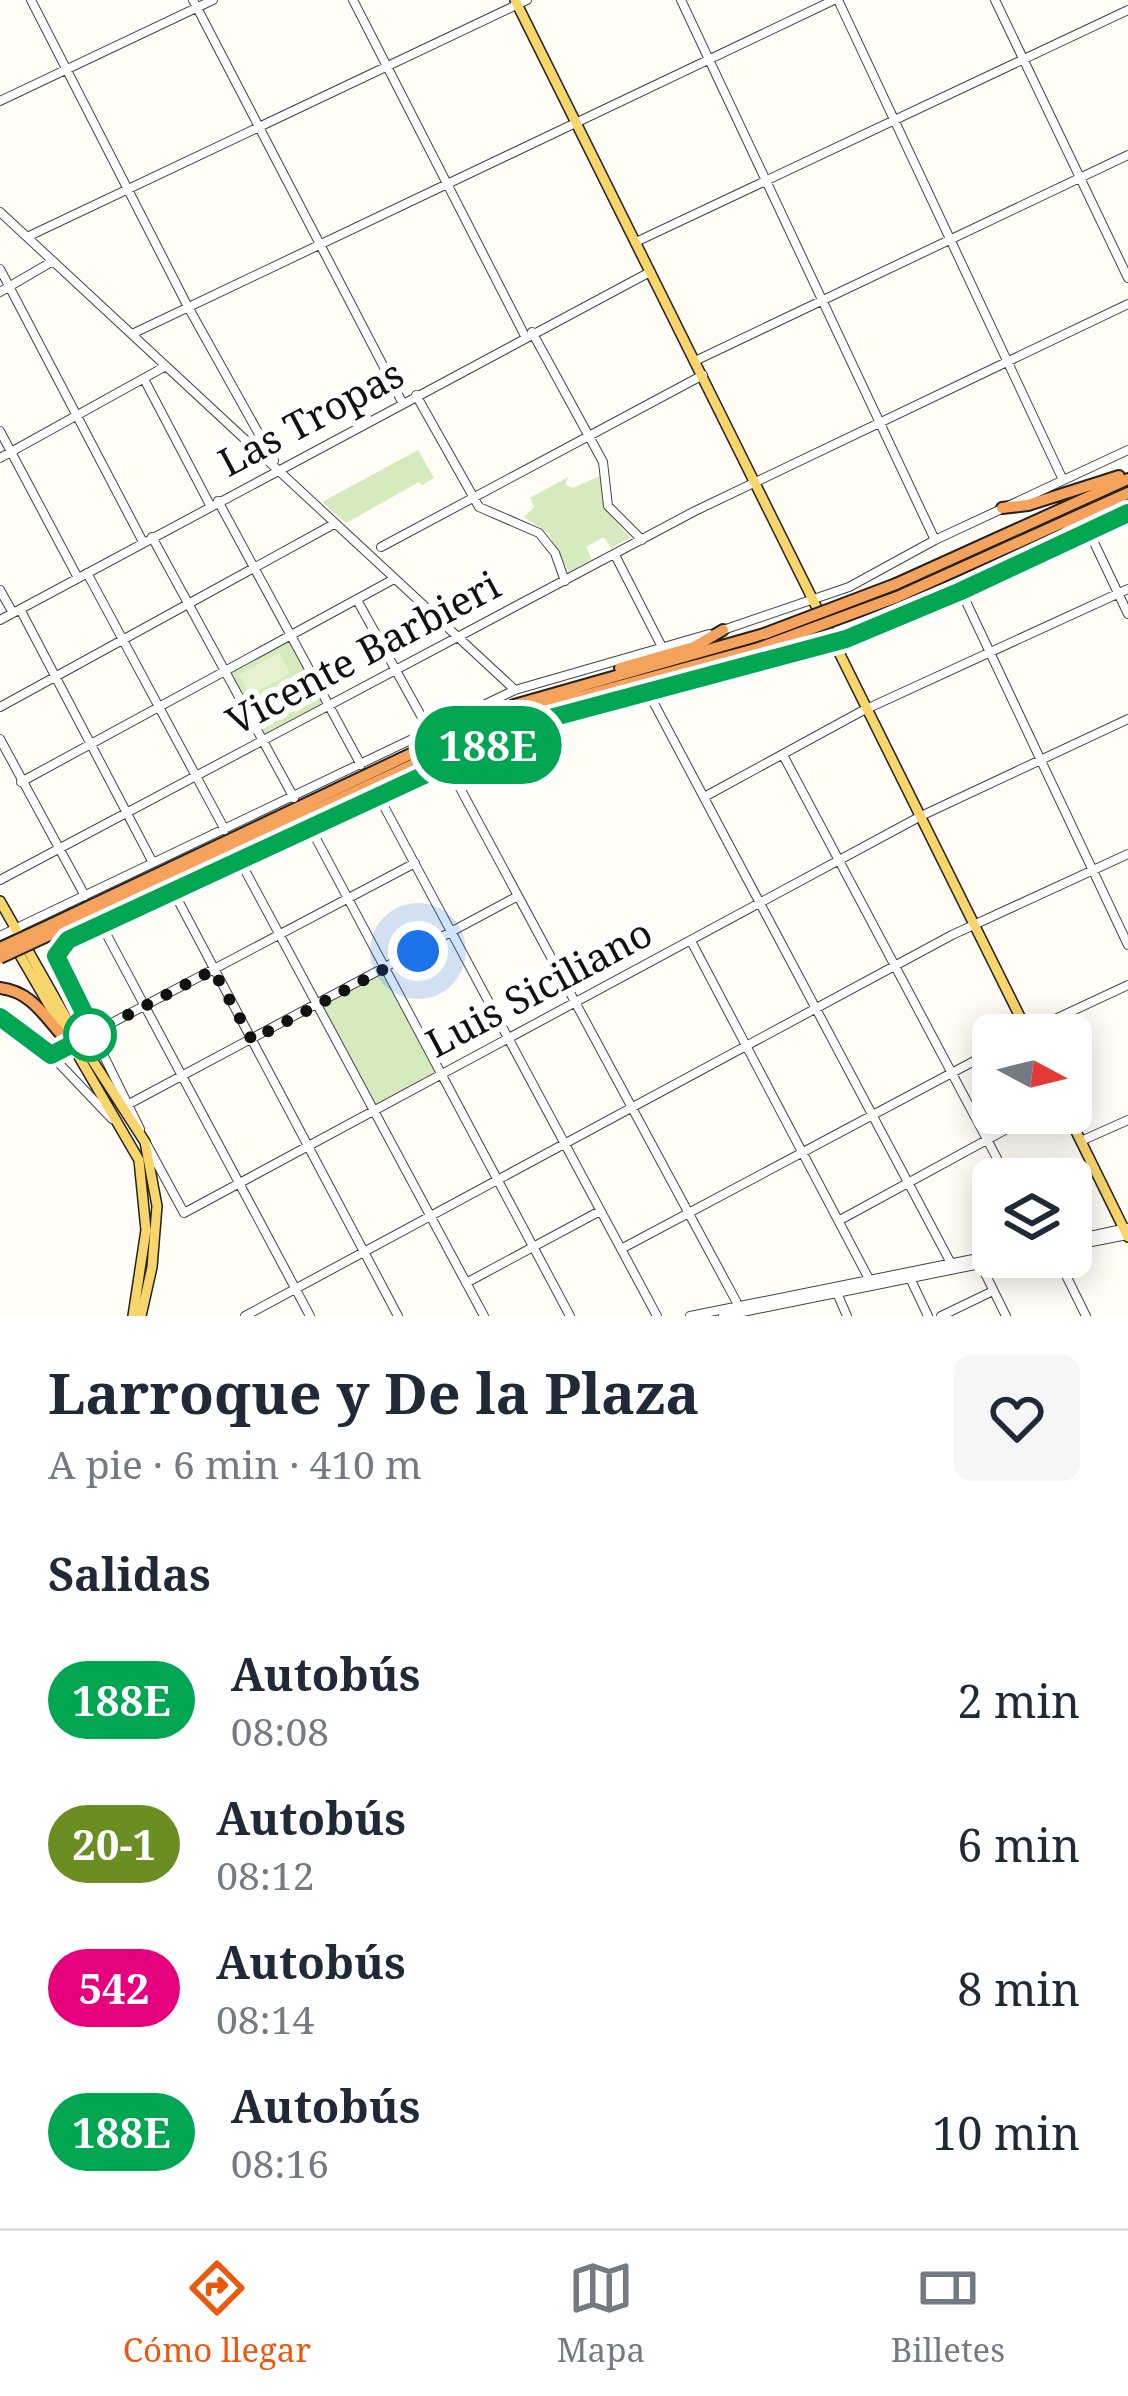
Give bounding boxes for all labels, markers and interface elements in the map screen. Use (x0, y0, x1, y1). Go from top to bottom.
street label: Las Tropas (209, 346, 412, 488)
street label: Vicente Barbieri (216, 557, 508, 746)
line badge: 188E (404, 706, 572, 784)
text: 188E (439, 716, 537, 773)
street label: Luis Siciliano (416, 905, 661, 1068)
your location (388, 921, 448, 981)
unlabelled marker (65, 1010, 115, 1060)
north arrow (972, 1014, 1092, 1134)
map controls (972, 1014, 1092, 1278)
button: layers (972, 1158, 1092, 1278)
text: Larroque y De la Plaza (48, 1353, 700, 1431)
button: heart (954, 1355, 1080, 1481)
text: A pie · 6 min · 410 m (48, 1437, 422, 1490)
text: Salidas (48, 1543, 211, 1604)
text: Autobús (231, 1643, 420, 1704)
text: 2 min (957, 1670, 1080, 1731)
text: 188E (72, 1671, 171, 1728)
text: 08:08 (231, 1704, 329, 1757)
text: Autobús (216, 1787, 406, 1848)
text: 6 min (957, 1814, 1080, 1875)
text: 20-1 (72, 1815, 156, 1872)
text: 08:12 (216, 1848, 315, 1901)
text: Autobús (216, 1931, 406, 1992)
text: 8 min (957, 1958, 1080, 2019)
text: 542 (78, 1959, 150, 2016)
text: 08:14 (216, 1992, 314, 2045)
text: Autobús (231, 2075, 420, 2136)
text: 10 min (932, 2102, 1080, 2163)
text: 188E (72, 2103, 171, 2160)
text: 08:16 (231, 2136, 329, 2189)
tab: Cómo llegar (123, 2255, 311, 2372)
tab: Mapa (557, 2255, 645, 2372)
tab: Billetes (891, 2255, 1005, 2372)

